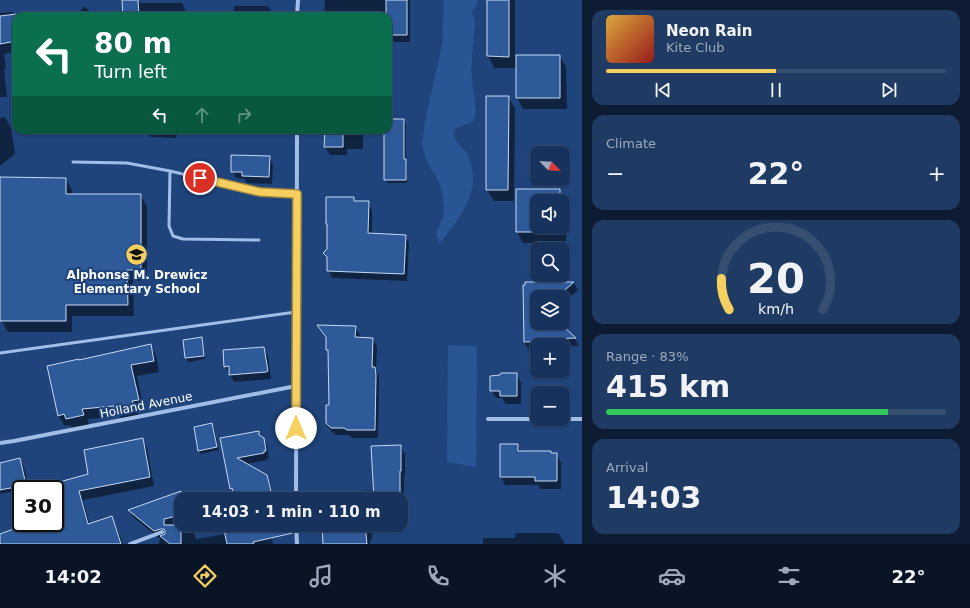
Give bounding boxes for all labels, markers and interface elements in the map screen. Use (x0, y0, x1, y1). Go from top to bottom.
text: Neon Rain (666, 22, 752, 40)
text: 80 m (94, 27, 172, 60)
icon: left (28, 28, 80, 80)
text: Kite Club (666, 40, 725, 55)
text: Turn left (94, 61, 167, 82)
icon: previous (652, 79, 674, 101)
icon: pause (765, 79, 787, 101)
icon: next (878, 79, 900, 101)
icon: left (149, 104, 171, 126)
icon: ahead (191, 104, 213, 126)
icon: right (233, 104, 255, 126)
text: Climate (606, 136, 656, 151)
north arrow (530, 146, 570, 186)
map controls (530, 146, 570, 426)
text: 22° (748, 156, 804, 191)
pin (183, 161, 217, 195)
text: − (606, 161, 624, 186)
text: + (928, 161, 946, 186)
icon: arrive (189, 167, 211, 189)
button: sound (530, 194, 570, 234)
school or university icon: Alphonse M. Drewicz Elementary School (124, 241, 150, 267)
button: search (530, 242, 570, 282)
text: 20 (747, 254, 805, 303)
place label: Alphonse M. Drewicz Elementary School (67, 268, 207, 296)
button: layers (530, 290, 570, 330)
text: km/h (758, 301, 794, 317)
button: + (530, 338, 570, 378)
text: Range · 83% (606, 349, 689, 364)
text: 415 km (606, 369, 730, 404)
button: − (530, 386, 570, 426)
street label: Holland Avenue (99, 389, 193, 421)
position arrow (275, 407, 317, 449)
text: Arrival (606, 460, 648, 475)
speed limit sign: 30 (12, 480, 64, 532)
text: 14:03 (606, 480, 702, 515)
text: 14:03 · 1 min · 110 m (201, 503, 381, 521)
icon: directions (191, 562, 219, 590)
icon: music (307, 562, 335, 590)
icon: phone (424, 562, 452, 590)
icon: climate (541, 562, 569, 590)
icon: car (658, 562, 686, 590)
icon: filters (775, 562, 803, 590)
text: 14:02 (44, 566, 102, 587)
text: 22° (892, 566, 926, 587)

